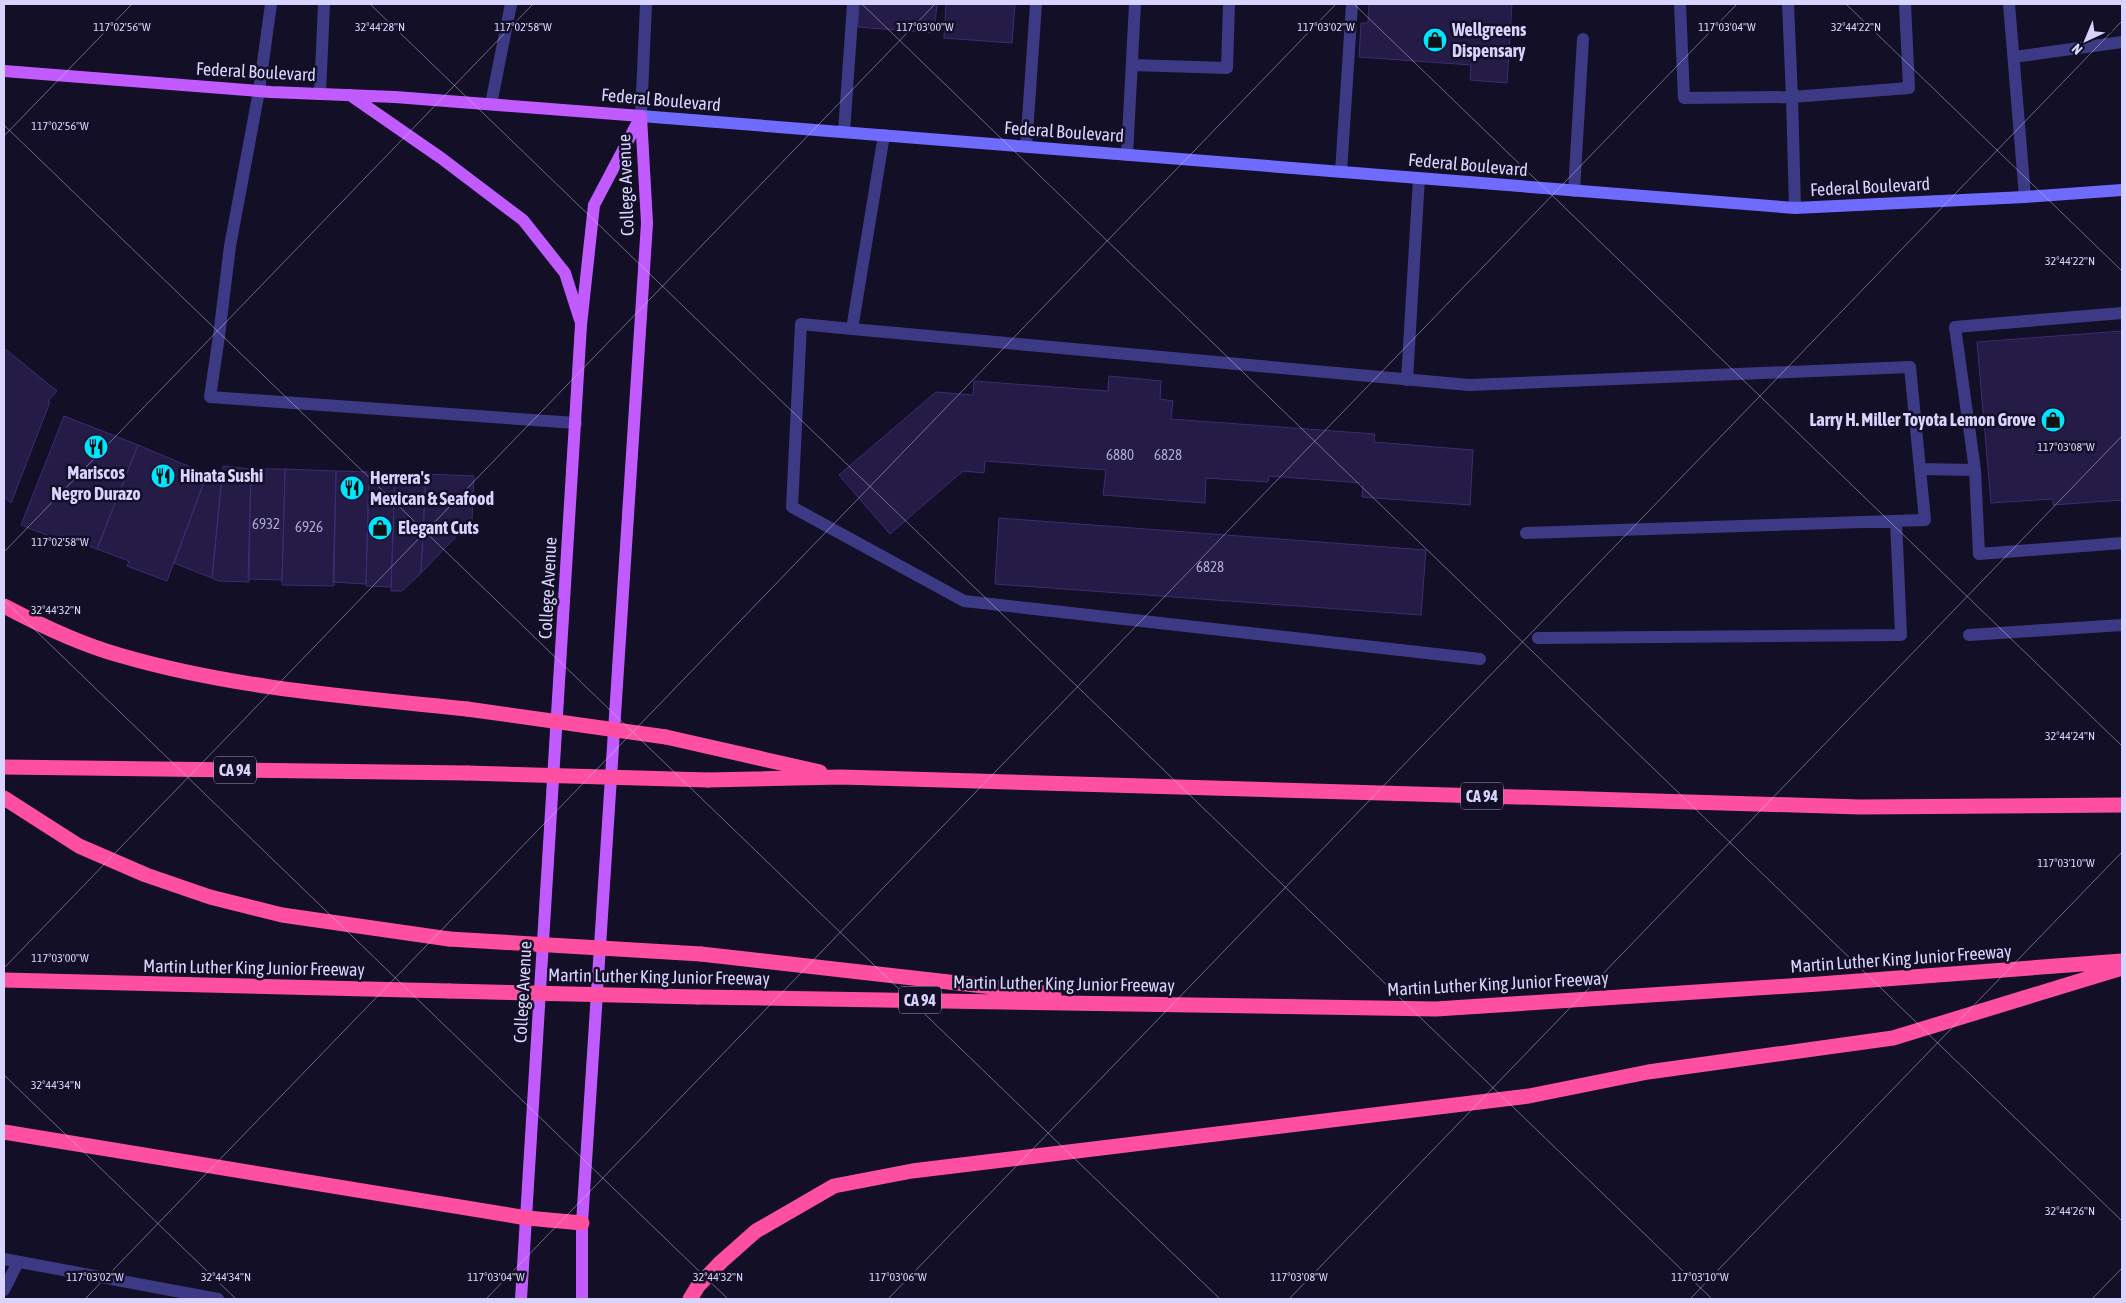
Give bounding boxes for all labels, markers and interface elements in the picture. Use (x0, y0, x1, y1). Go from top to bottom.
north arrow (2061, 15, 2111, 65)
place label: Wellgreens Dispensary (1451, 19, 1527, 61)
text: 117°02'56"W (93, 20, 151, 34)
text: 32°44'28"N (355, 20, 405, 34)
text: 117°02'58"W (494, 20, 552, 34)
text: 117°03'00"W (896, 20, 954, 34)
text: 117°03'02"W (1297, 20, 1355, 34)
text: 117°03'04"W (1698, 20, 1756, 34)
text: 32°44'22"N (1831, 20, 1881, 34)
shop icon: Wellgreens Dispensary (1422, 27, 1448, 53)
text: N (2068, 41, 2085, 58)
street label: Federal Boulevard (196, 58, 316, 85)
street label: Federal Boulevard (600, 84, 722, 115)
street label: Federal Boulevard (1003, 117, 1125, 146)
text: 117°02'56"W (31, 119, 89, 133)
street label: College Avenue (613, 134, 638, 236)
street label: Federal Boulevard (1407, 149, 1529, 180)
street label: Federal Boulevard (1810, 173, 1930, 200)
text: 32°44'22"N (2045, 254, 2095, 268)
shop icon: Larry H. Miller Toyota Lemon Grove (2040, 407, 2066, 433)
place label: Larry H. Miller Toyota Lemon Grove (1809, 409, 2036, 430)
restaurant icon: Mariscos Negro Durazo (83, 434, 109, 460)
text: 117°03'08"W (2037, 440, 2095, 454)
house number: 6880 (1106, 446, 1134, 463)
house number: 6828 (1154, 446, 1182, 463)
place label: Mariscos Negro Durazo (51, 462, 141, 504)
restaurant icon: Hinata Sushi (150, 463, 176, 489)
place label: Hinata Sushi (180, 465, 263, 486)
place label: Herrera's Mexican & Seafood (370, 467, 494, 509)
restaurant icon: Herrera's Mexican & Seafood (339, 475, 365, 501)
house number: 6932 (252, 515, 280, 532)
shop icon: Elegant Cuts (367, 515, 393, 541)
place label: Elegant Cuts (398, 517, 480, 538)
house number: 6926 (295, 518, 323, 535)
text: 117°02'58"W (31, 535, 89, 549)
street label: College Avenue (534, 537, 561, 639)
house number: 6828 (1196, 558, 1224, 575)
text: 32°44'32"N (31, 603, 81, 617)
text: 32°44'24"N (2045, 729, 2095, 743)
road number: CA 94 (214, 756, 256, 784)
road number: CA 94 (1461, 782, 1503, 809)
text: 117°03'10"W (2037, 856, 2095, 870)
street label: Martin Luther King Junior Freeway (1790, 940, 2012, 977)
street label: College Avenue (509, 941, 536, 1043)
text: 117°03'00"W (31, 951, 89, 965)
street label: Martin Luther King Junior Freeway (143, 955, 365, 980)
street label: Martin Luther King Junior Freeway (548, 964, 770, 989)
street label: Martin Luther King Junior Freeway (1387, 967, 1609, 1000)
street label: Martin Luther King Junior Freeway (953, 971, 1175, 996)
road number: CA 94 (899, 986, 941, 1014)
text: 32°44'34"N (31, 1078, 81, 1092)
text: 32°44'26"N (2045, 1204, 2095, 1218)
text: 117°03'02"W (66, 1270, 124, 1284)
text: 32°44'34"N (201, 1270, 251, 1284)
text: 117°03'04"W (467, 1270, 525, 1284)
text: 32°44'32"N (693, 1270, 743, 1284)
text: 117°03'06"W (869, 1270, 927, 1284)
text: 117°03'08"W (1270, 1270, 1328, 1284)
text: 117°03'10"W (1671, 1270, 1729, 1284)

